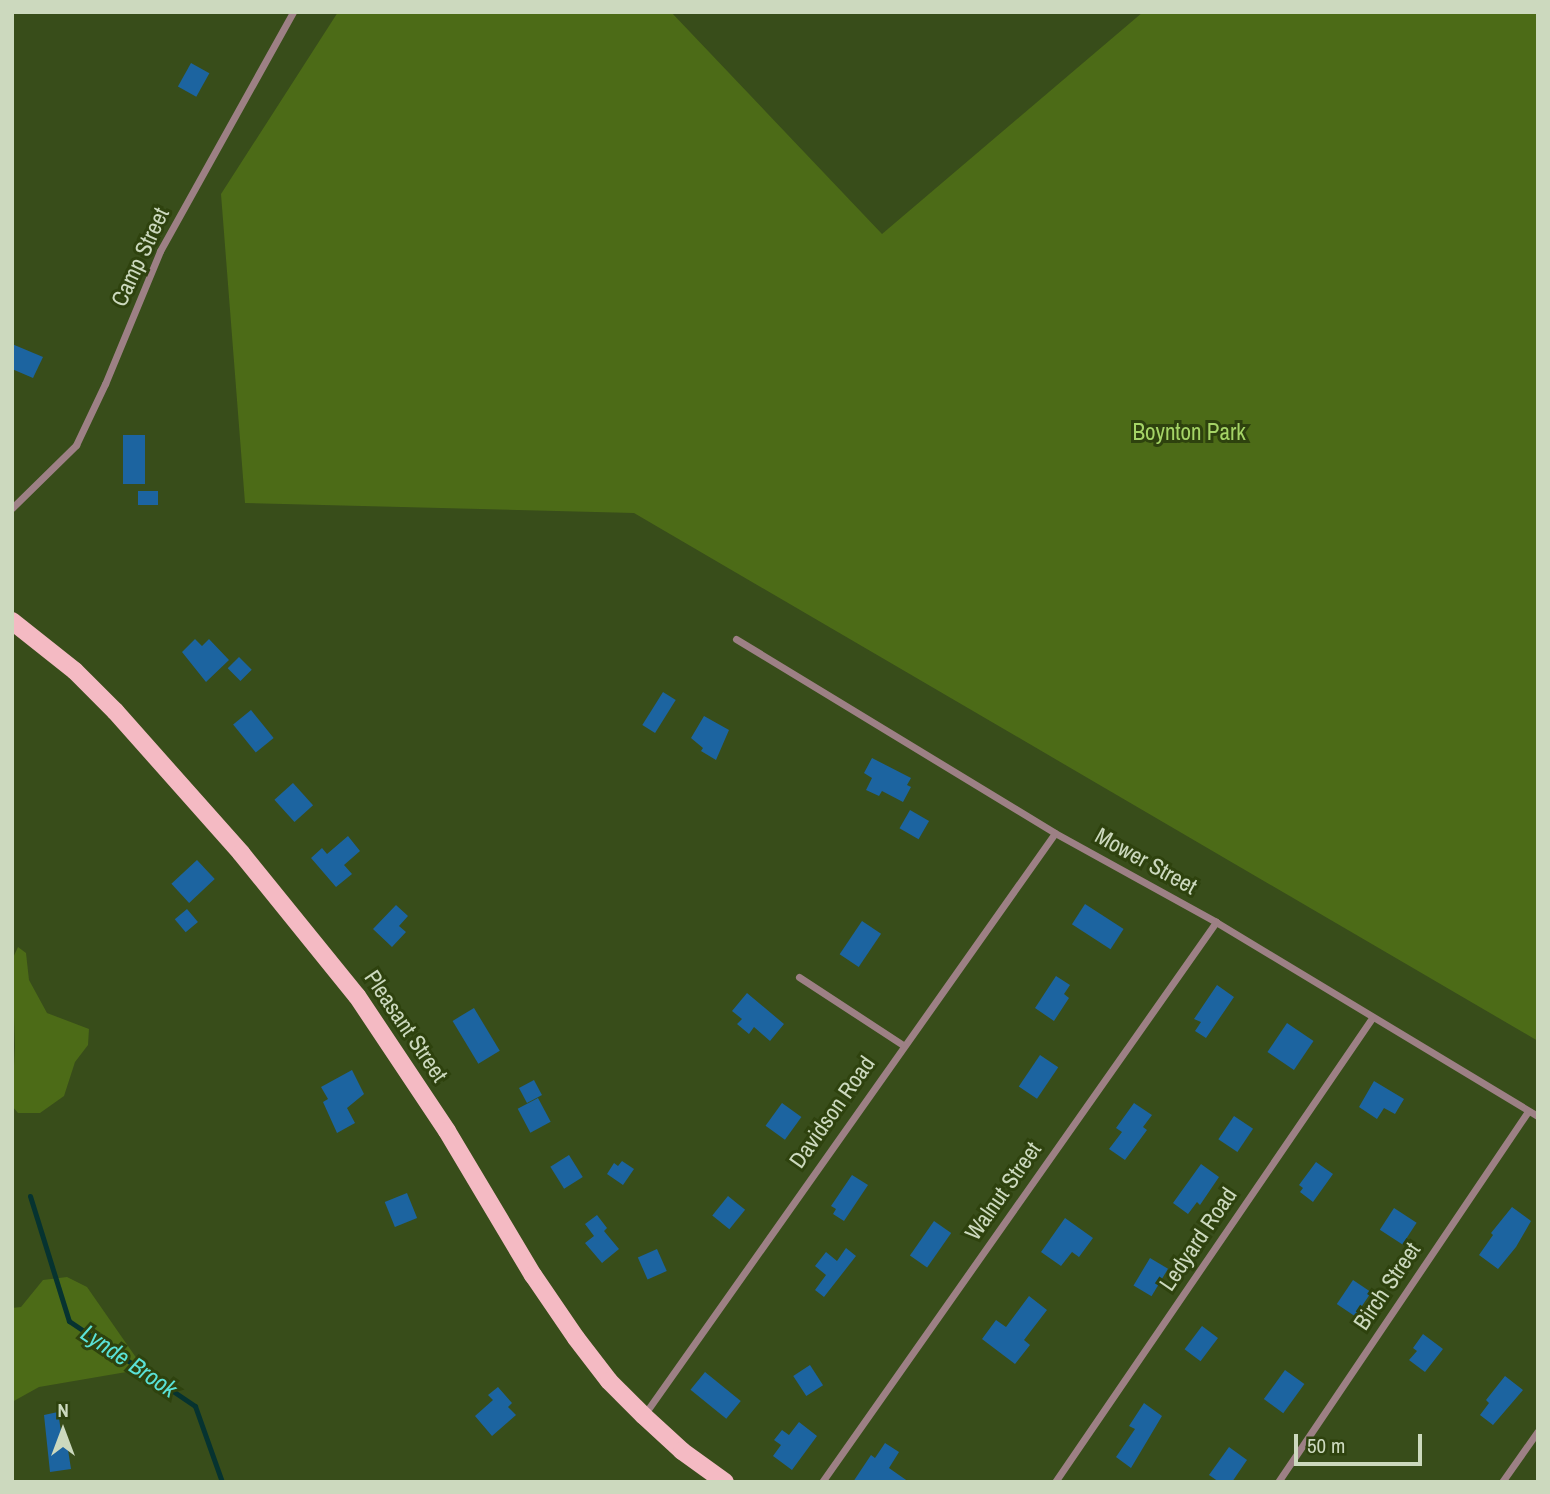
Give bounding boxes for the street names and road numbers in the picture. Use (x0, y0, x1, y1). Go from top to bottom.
street label: Camp Street (105, 203, 175, 311)
street label: Mower Street (1090, 822, 1202, 900)
street label: Pleasant Street (359, 965, 453, 1087)
street label: Davidson Road (783, 1051, 881, 1173)
street label: Walnut Street (959, 1137, 1047, 1245)
street label: Ledyard Road (1153, 1182, 1243, 1296)
street label: Birch Street (1348, 1237, 1426, 1335)

